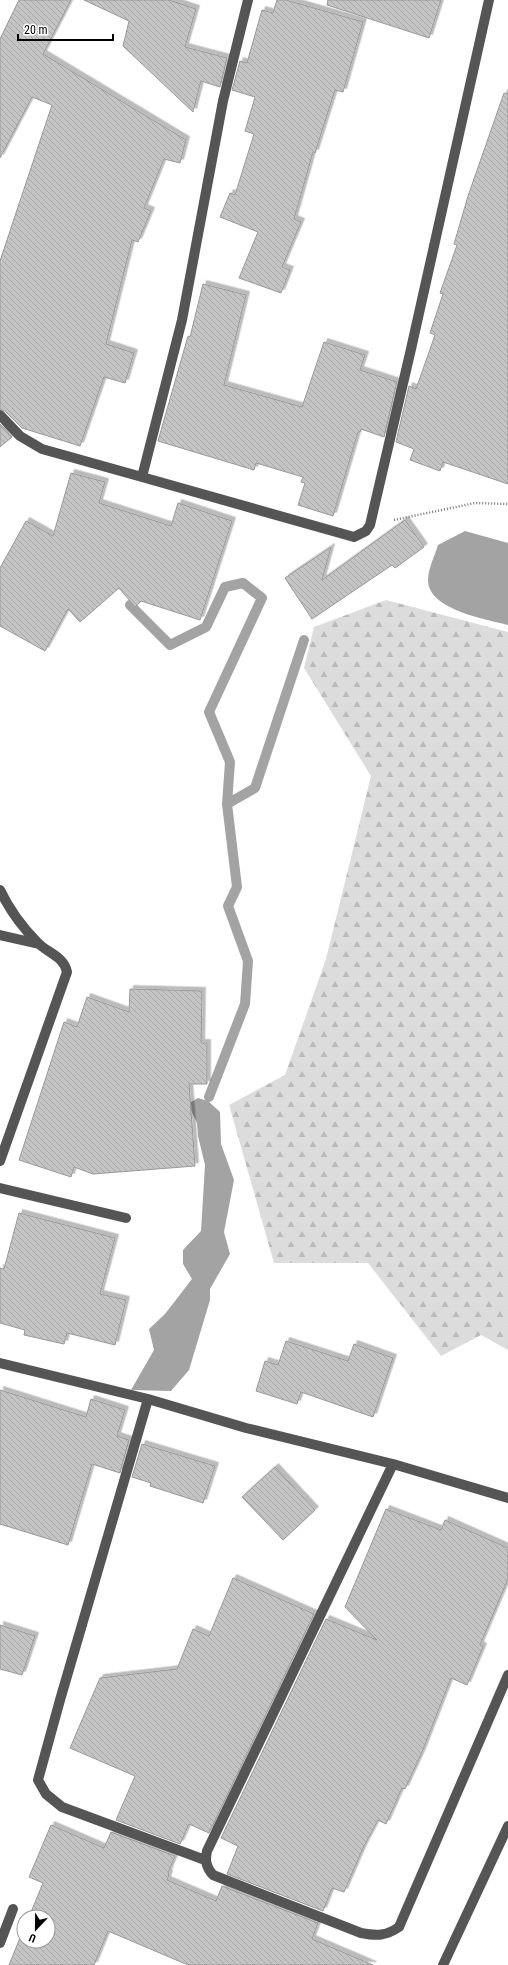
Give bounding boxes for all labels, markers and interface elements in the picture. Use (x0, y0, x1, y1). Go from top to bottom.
scale bar (18, 16, 113, 42)
text: 20 m (24, 23, 48, 37)
north arrow (16, 1909, 56, 1949)
text: U (27, 1931, 38, 1945)

